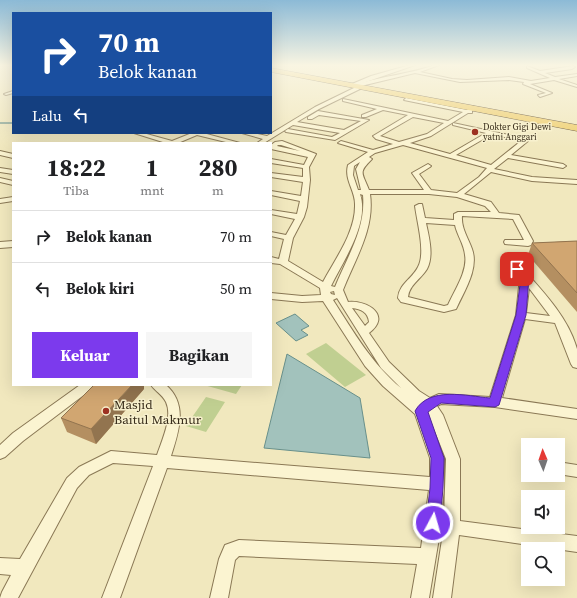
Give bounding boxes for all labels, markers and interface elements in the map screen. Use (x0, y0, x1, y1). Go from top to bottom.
text: 70 m (98, 23, 160, 61)
icon: right (32, 28, 84, 80)
text: Belok kanan (98, 59, 197, 84)
icon: left (70, 104, 92, 126)
text: Lalu (32, 105, 62, 126)
place label: Dokter Gigi Dewi yatni Anggari (483, 121, 552, 143)
marker: Dokter Gigi Dewi yatni Anggari (470, 127, 480, 137)
text: 18:22 (46, 151, 106, 184)
text: 1 (146, 151, 159, 184)
text: 280 (198, 151, 237, 184)
text: Tiba (63, 182, 89, 199)
text: mnt (140, 182, 164, 199)
text: m (212, 182, 224, 199)
icon: right (32, 226, 54, 248)
text: Belok kanan (66, 226, 152, 247)
text: 70 m (220, 226, 252, 247)
pin (500, 252, 534, 286)
icon: arrive (506, 258, 528, 280)
icon: left (32, 278, 54, 300)
text: Belok kiri (66, 278, 134, 299)
text: 50 m (220, 278, 252, 299)
button: Keluar (32, 332, 138, 378)
button: Bagikan (146, 332, 252, 378)
place label: Masjid Baitul Makmur (114, 396, 202, 428)
marker: Masjid Baitul Makmur (101, 406, 111, 416)
north arrow (521, 438, 565, 482)
map controls (521, 438, 565, 586)
button: sound (521, 490, 565, 534)
position arrow (412, 502, 454, 544)
button: search (521, 542, 565, 586)

